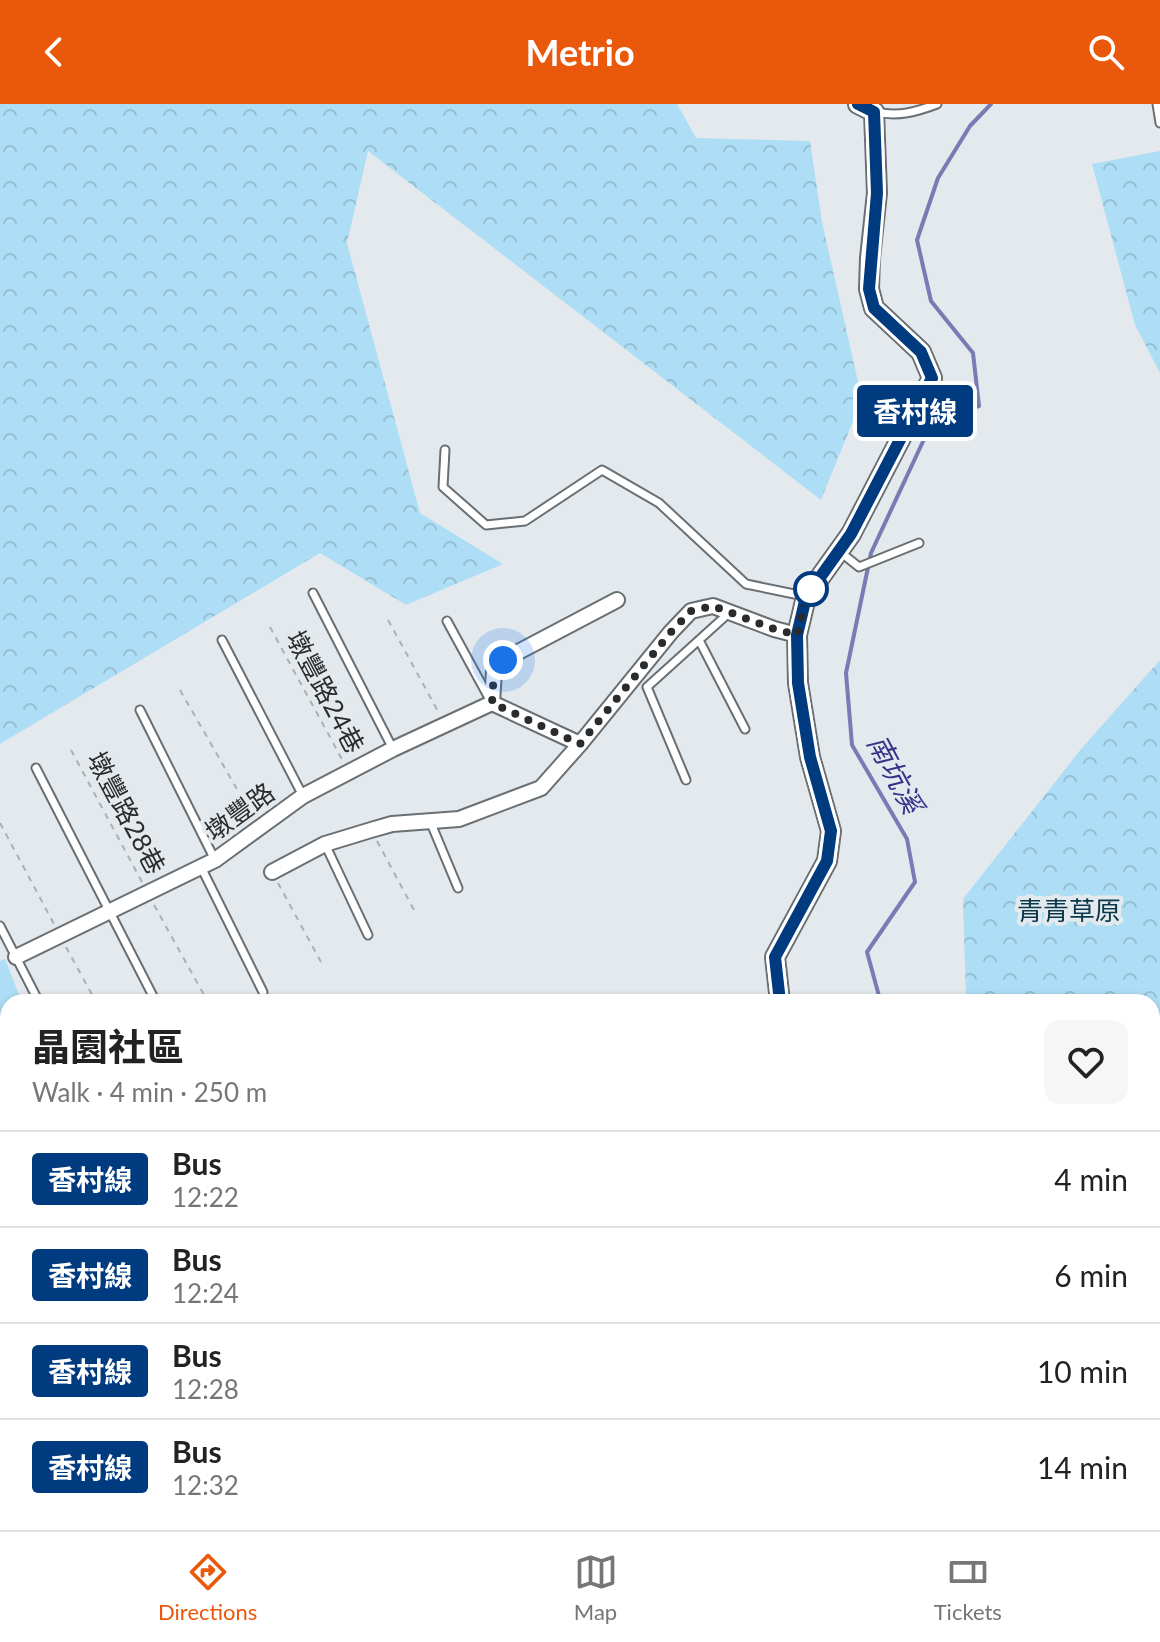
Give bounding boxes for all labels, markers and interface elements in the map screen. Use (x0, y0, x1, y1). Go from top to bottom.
icon: back (32, 30, 76, 74)
text: Metrio (525, 30, 635, 74)
icon: search (1084, 30, 1128, 74)
line badge: 香村線 (869, 385, 961, 437)
text: 香村線 (873, 394, 957, 428)
unlabelled marker (794, 572, 828, 606)
street label: 墩豐路24巷 (280, 625, 372, 758)
your location (483, 640, 523, 680)
water label: 南坑溪 (861, 728, 932, 822)
street label: 墩豐路28巷 (81, 746, 173, 879)
street label: 墩豐路 (198, 775, 280, 847)
park label: 青青草原 (1017, 894, 1121, 926)
button: heart (1044, 1020, 1128, 1104)
text: 晶園社區 (32, 1023, 184, 1069)
text: Walk · 4 min · 250 m (32, 1076, 267, 1108)
text: Bus (172, 1145, 222, 1181)
text: 4 min (1054, 1161, 1128, 1197)
text: 香村線 (48, 1162, 132, 1196)
text: 12:22 (172, 1181, 239, 1213)
text: Bus (172, 1241, 222, 1277)
text: 6 min (1054, 1257, 1128, 1293)
text: 香村線 (48, 1258, 132, 1292)
text: 12:24 (172, 1277, 239, 1309)
text: Bus (172, 1337, 222, 1373)
text: 10 min (1037, 1353, 1128, 1389)
text: 香村線 (48, 1354, 132, 1388)
text: 12:28 (172, 1373, 239, 1405)
text: Bus (172, 1433, 222, 1469)
text: 14 min (1037, 1449, 1128, 1485)
text: 香村線 (48, 1450, 132, 1484)
text: 12:32 (172, 1469, 239, 1501)
tab: Directions (158, 1550, 257, 1625)
tab: Map (574, 1550, 618, 1625)
tab: Tickets (934, 1550, 1002, 1625)

